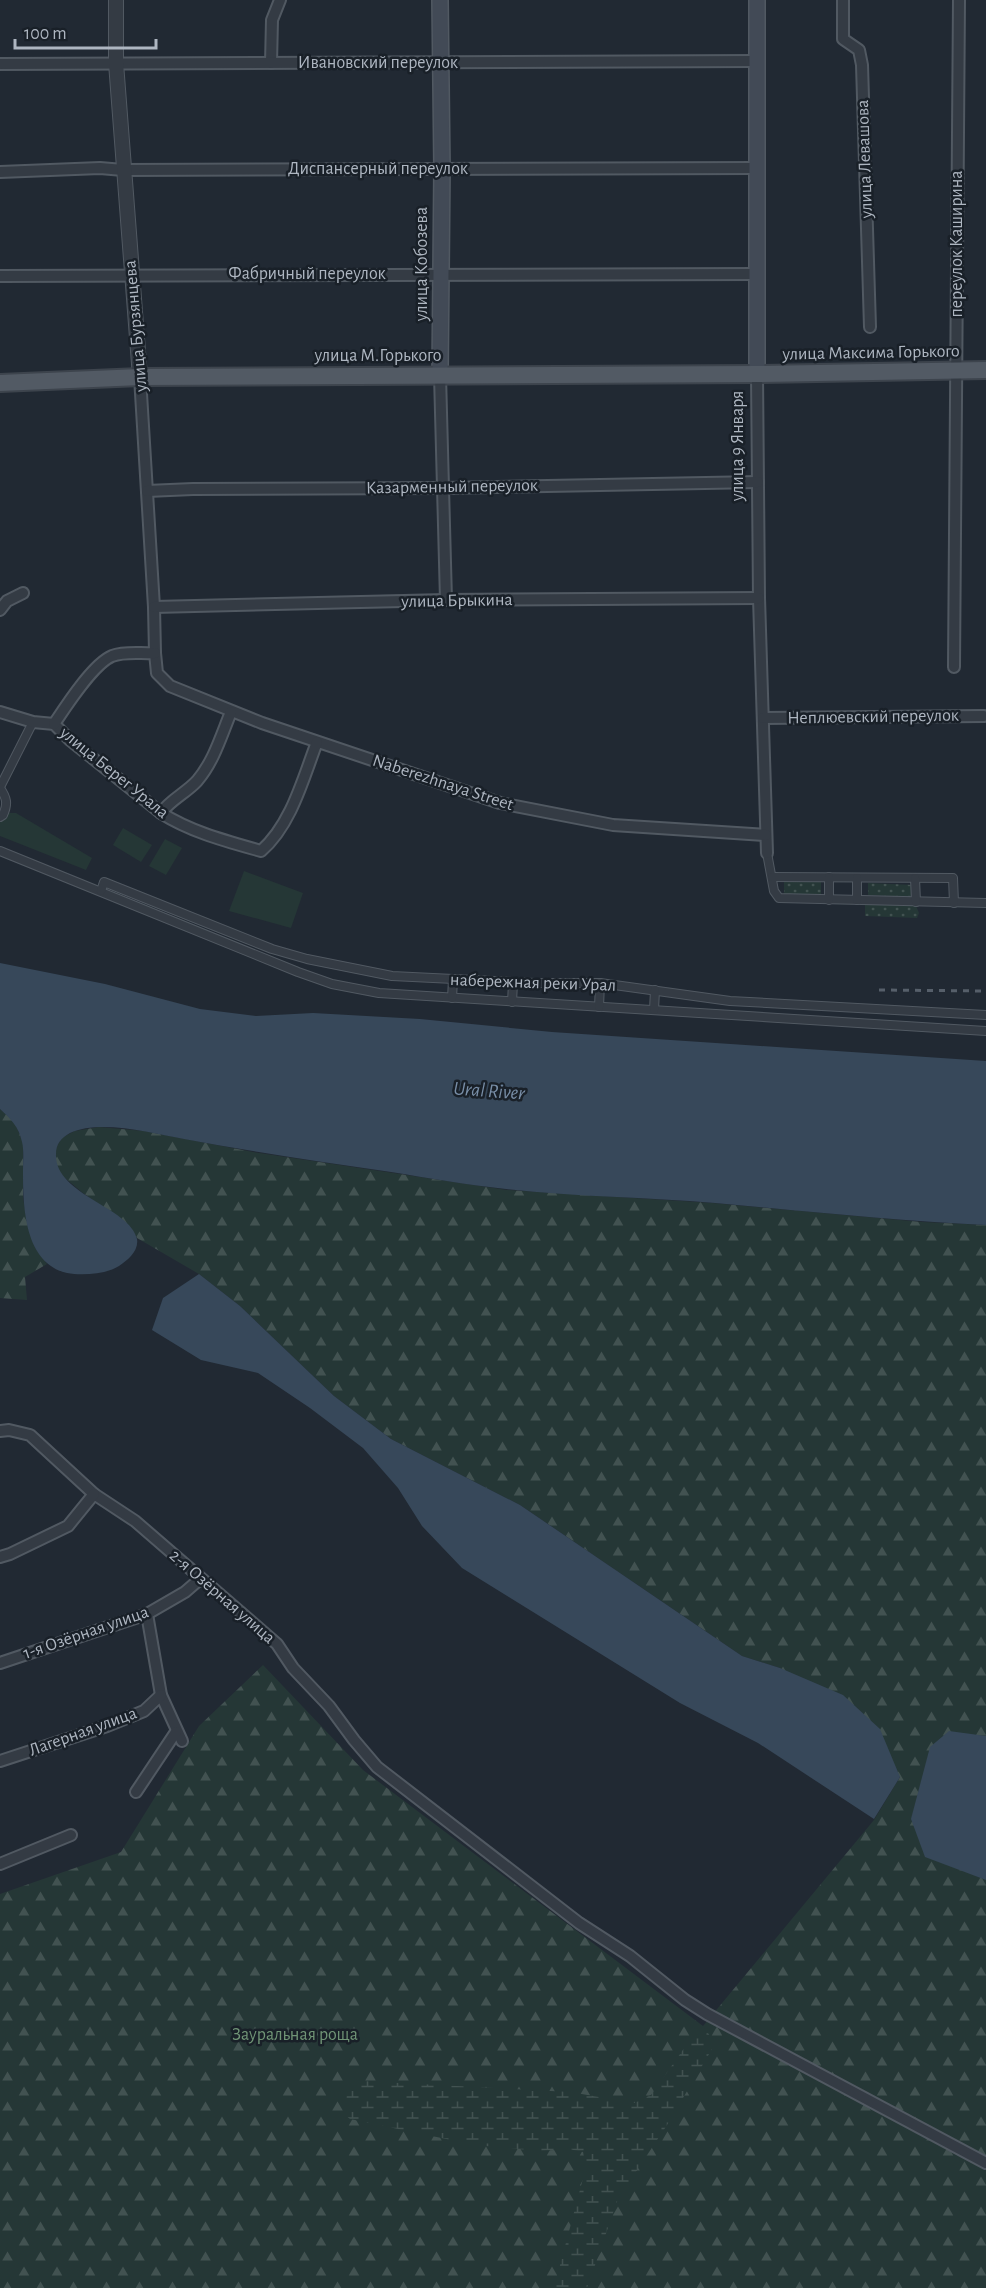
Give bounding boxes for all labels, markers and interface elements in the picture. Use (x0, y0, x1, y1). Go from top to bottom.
scale bar (15, 12, 156, 50)
text: 100 m (24, 25, 67, 43)
street label: Ивановский переулок (298, 54, 459, 72)
street label: улица Левашова (854, 99, 876, 220)
street label: Диспансерный переулок (288, 160, 469, 178)
street label: переулок Каширина (948, 170, 966, 318)
street label: улица Кобозева (412, 207, 431, 322)
street label: улица Бурзянцева (121, 259, 151, 394)
street label: Фабричный переулок (228, 264, 386, 283)
street label: улица Максима Горького (781, 342, 960, 364)
street label: улица М.Горького (314, 347, 441, 365)
street label: улица 9 Января (729, 391, 747, 502)
street label: Казарменный переулок (366, 476, 539, 498)
street label: улица Брыкина (400, 591, 513, 611)
street label: Неплюевский переулок (787, 706, 960, 727)
street label: улица Берег Урала (55, 723, 172, 822)
street label: Naberezhnaya Street (370, 752, 516, 814)
street label: набережная реки Урал (450, 970, 616, 995)
water label: Ural River (453, 1079, 526, 1104)
street label: 2-я Озёрная улица (166, 1546, 278, 1648)
street label: 1-я Озёрная улица (21, 1603, 151, 1663)
street label: Лагерная улица (27, 1704, 139, 1760)
park label: Зауральная роща (232, 2026, 358, 2044)

